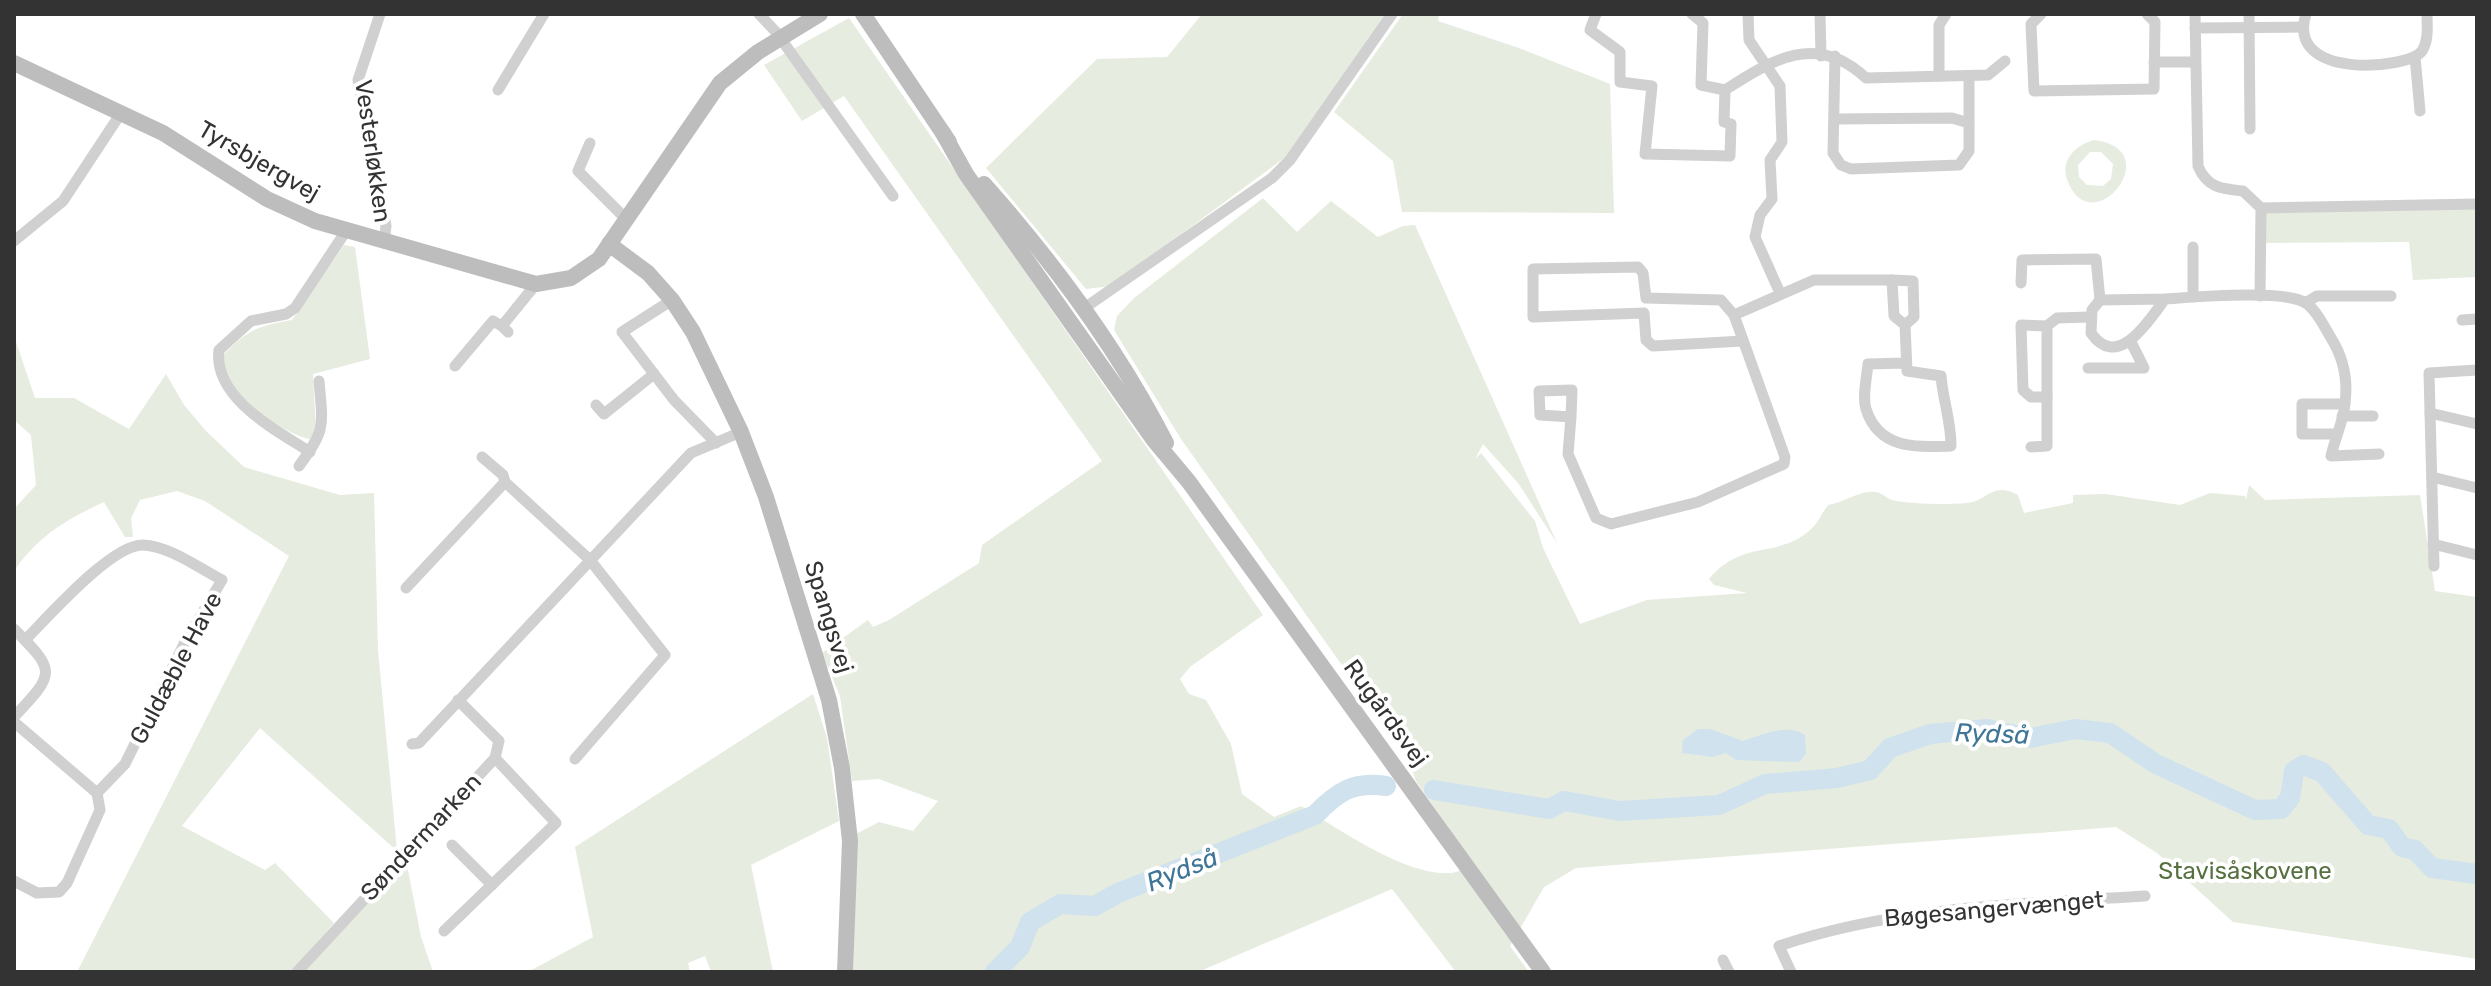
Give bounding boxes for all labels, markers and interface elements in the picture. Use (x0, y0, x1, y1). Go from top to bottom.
street label: Vesterløkken (349, 78, 397, 224)
street label: Tyrsbjergvej (193, 115, 325, 207)
street label: Spangsvej (799, 558, 859, 676)
street label: Guldæble Have (124, 587, 228, 749)
street label: Rugårdsvej (1338, 654, 1434, 772)
water label: Rydså (1954, 717, 2030, 751)
street label: Søndermarken (355, 768, 487, 906)
water label: Rydså (1141, 842, 1223, 898)
park label: Stavisåskovene (2158, 857, 2332, 885)
street label: Bøgesangervænget (1883, 885, 2105, 933)

